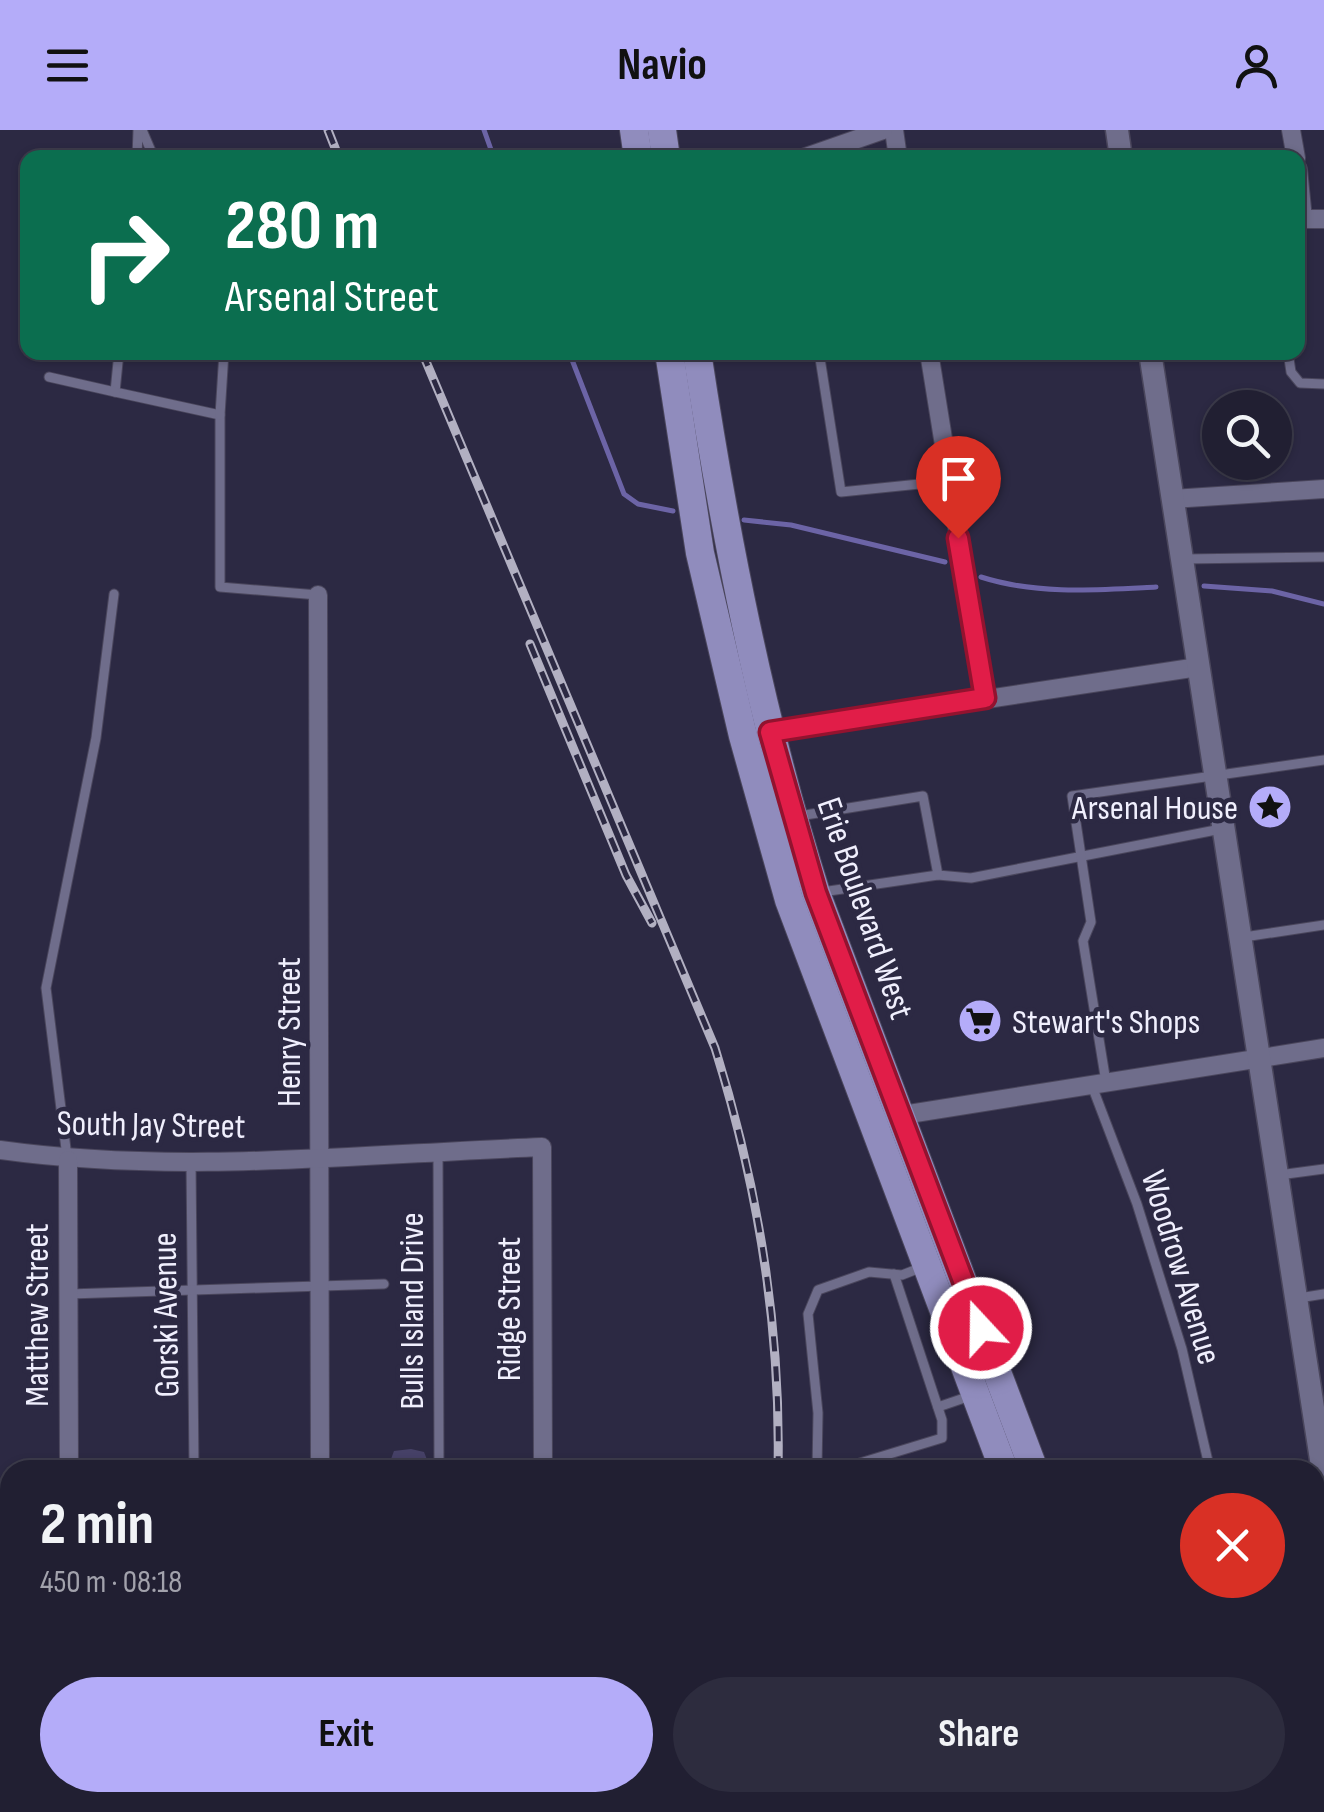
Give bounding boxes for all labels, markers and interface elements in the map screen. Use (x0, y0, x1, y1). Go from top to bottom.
icon: menu (40, 38, 95, 93)
text: Navio (617, 38, 707, 93)
icon: person (1229, 38, 1284, 93)
text: 280 m (225, 185, 379, 269)
icon: right (60, 190, 190, 320)
text: Arsenal Street (225, 270, 439, 325)
map controls (1202, 390, 1292, 480)
button: search (1202, 390, 1292, 480)
pin (916, 436, 1001, 539)
icon: arrive (931, 451, 986, 506)
place icon: Arsenal House (1247, 784, 1293, 830)
place label: Arsenal House (1071, 787, 1238, 830)
street label: Erie Boulevard West (807, 792, 923, 1025)
street label: Henry Street (268, 957, 311, 1107)
supermarket icon: Stewart's Shops (957, 998, 1003, 1044)
place label: Stewart's Shops (1012, 1001, 1200, 1044)
street label: South Jay Street (56, 1102, 246, 1149)
street label: Woodrow Avenue (1131, 1165, 1230, 1370)
street label: Bulls Island Drive (391, 1212, 434, 1410)
street label: Matthew Street (16, 1223, 59, 1407)
street label: Gorski Avenue (144, 1232, 189, 1398)
street label: Ridge Street (488, 1237, 531, 1381)
position arrow (929, 1276, 1033, 1380)
text: 2 min (40, 1489, 154, 1561)
button: close (1180, 1493, 1285, 1598)
text: 450 m · 08:18 (40, 1563, 182, 1602)
button: Exit (40, 1677, 653, 1792)
button: Share (673, 1677, 1285, 1792)

